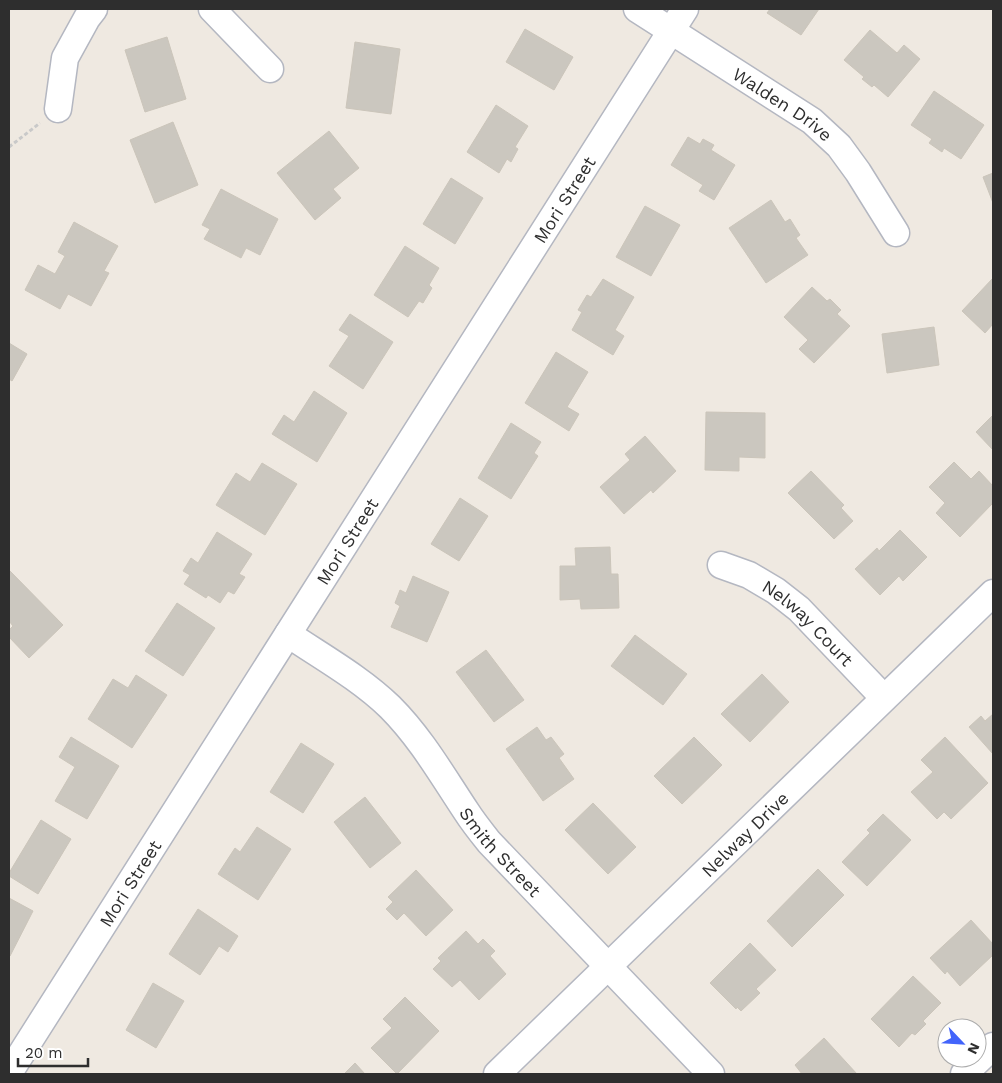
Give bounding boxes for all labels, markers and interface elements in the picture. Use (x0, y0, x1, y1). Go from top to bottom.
street label: Walden Drive (729, 63, 837, 145)
street label: Mori Street (529, 152, 600, 247)
street label: Mori Street (312, 494, 382, 588)
street label: Nelway Court (759, 575, 858, 670)
street label: Nelway Drive (697, 787, 793, 881)
street label: Smith Street (456, 803, 546, 901)
street label: Mori Street (94, 835, 165, 930)
north arrow (937, 1018, 987, 1068)
scale bar (18, 1036, 88, 1068)
text: N (964, 1040, 983, 1057)
text: 20 m (25, 1044, 63, 1062)

